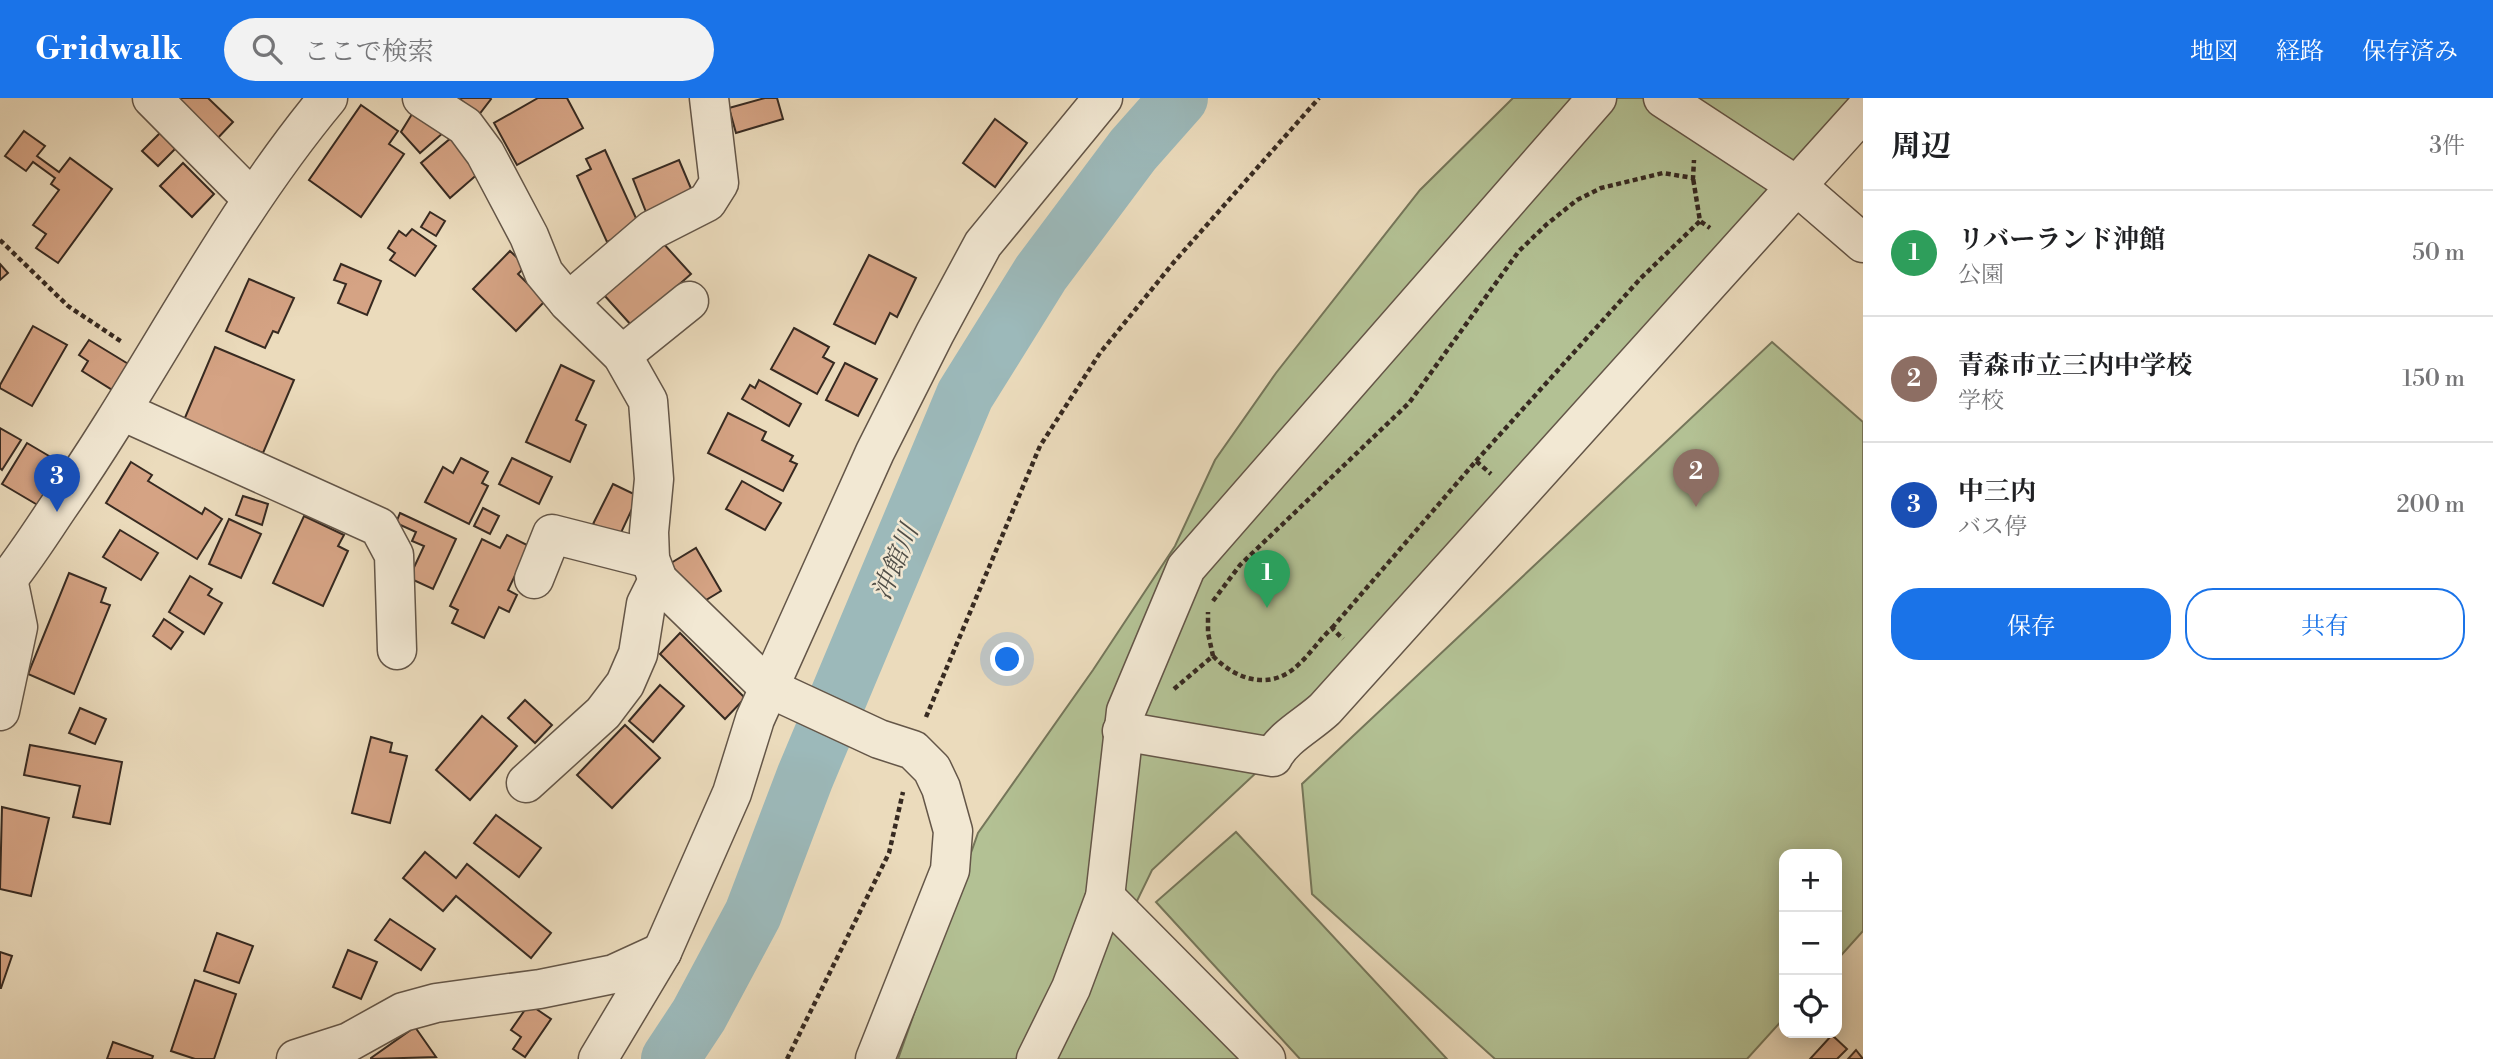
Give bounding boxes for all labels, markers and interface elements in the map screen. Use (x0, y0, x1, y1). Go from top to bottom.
search box (224, 18, 714, 81)
text: Gridwalk (35, 29, 182, 70)
icon: search (248, 30, 286, 68)
text: ここで検索 (304, 36, 434, 68)
text: 地図 (2190, 37, 2238, 67)
text: 経路 (2276, 37, 2324, 67)
text: 保存済み (2362, 37, 2458, 67)
text: 周辺 (1891, 128, 1951, 166)
text: 3件 (2429, 132, 2465, 160)
text: リバーランド沖館 (1958, 224, 2165, 256)
text: 1 (1908, 239, 1920, 267)
text: 50 m (2412, 239, 2465, 267)
text: 公園 (1958, 261, 2004, 289)
text: 青森市立三内中学校 (1958, 350, 2192, 382)
text: 2 (1907, 365, 1921, 393)
text: 150 m (2402, 365, 2465, 393)
text: 学校 (1958, 387, 2004, 415)
pin: 2 (1673, 449, 1719, 507)
pin: 3 (34, 454, 80, 512)
text: 中三内 (1958, 476, 2036, 508)
text: 3 (1907, 491, 1921, 519)
text: 200 m (2397, 491, 2465, 519)
text: バス停 (1958, 513, 2027, 541)
water label: 沖館川 (866, 517, 927, 605)
pin: 1 (1244, 550, 1290, 608)
button: 保存 (1891, 588, 2171, 660)
button: 共有 (2185, 588, 2465, 660)
your location (990, 642, 1024, 676)
map controls (1779, 849, 1842, 1038)
button: + (1779, 849, 1842, 912)
button: − (1779, 912, 1842, 975)
button: locate (1779, 975, 1842, 1038)

